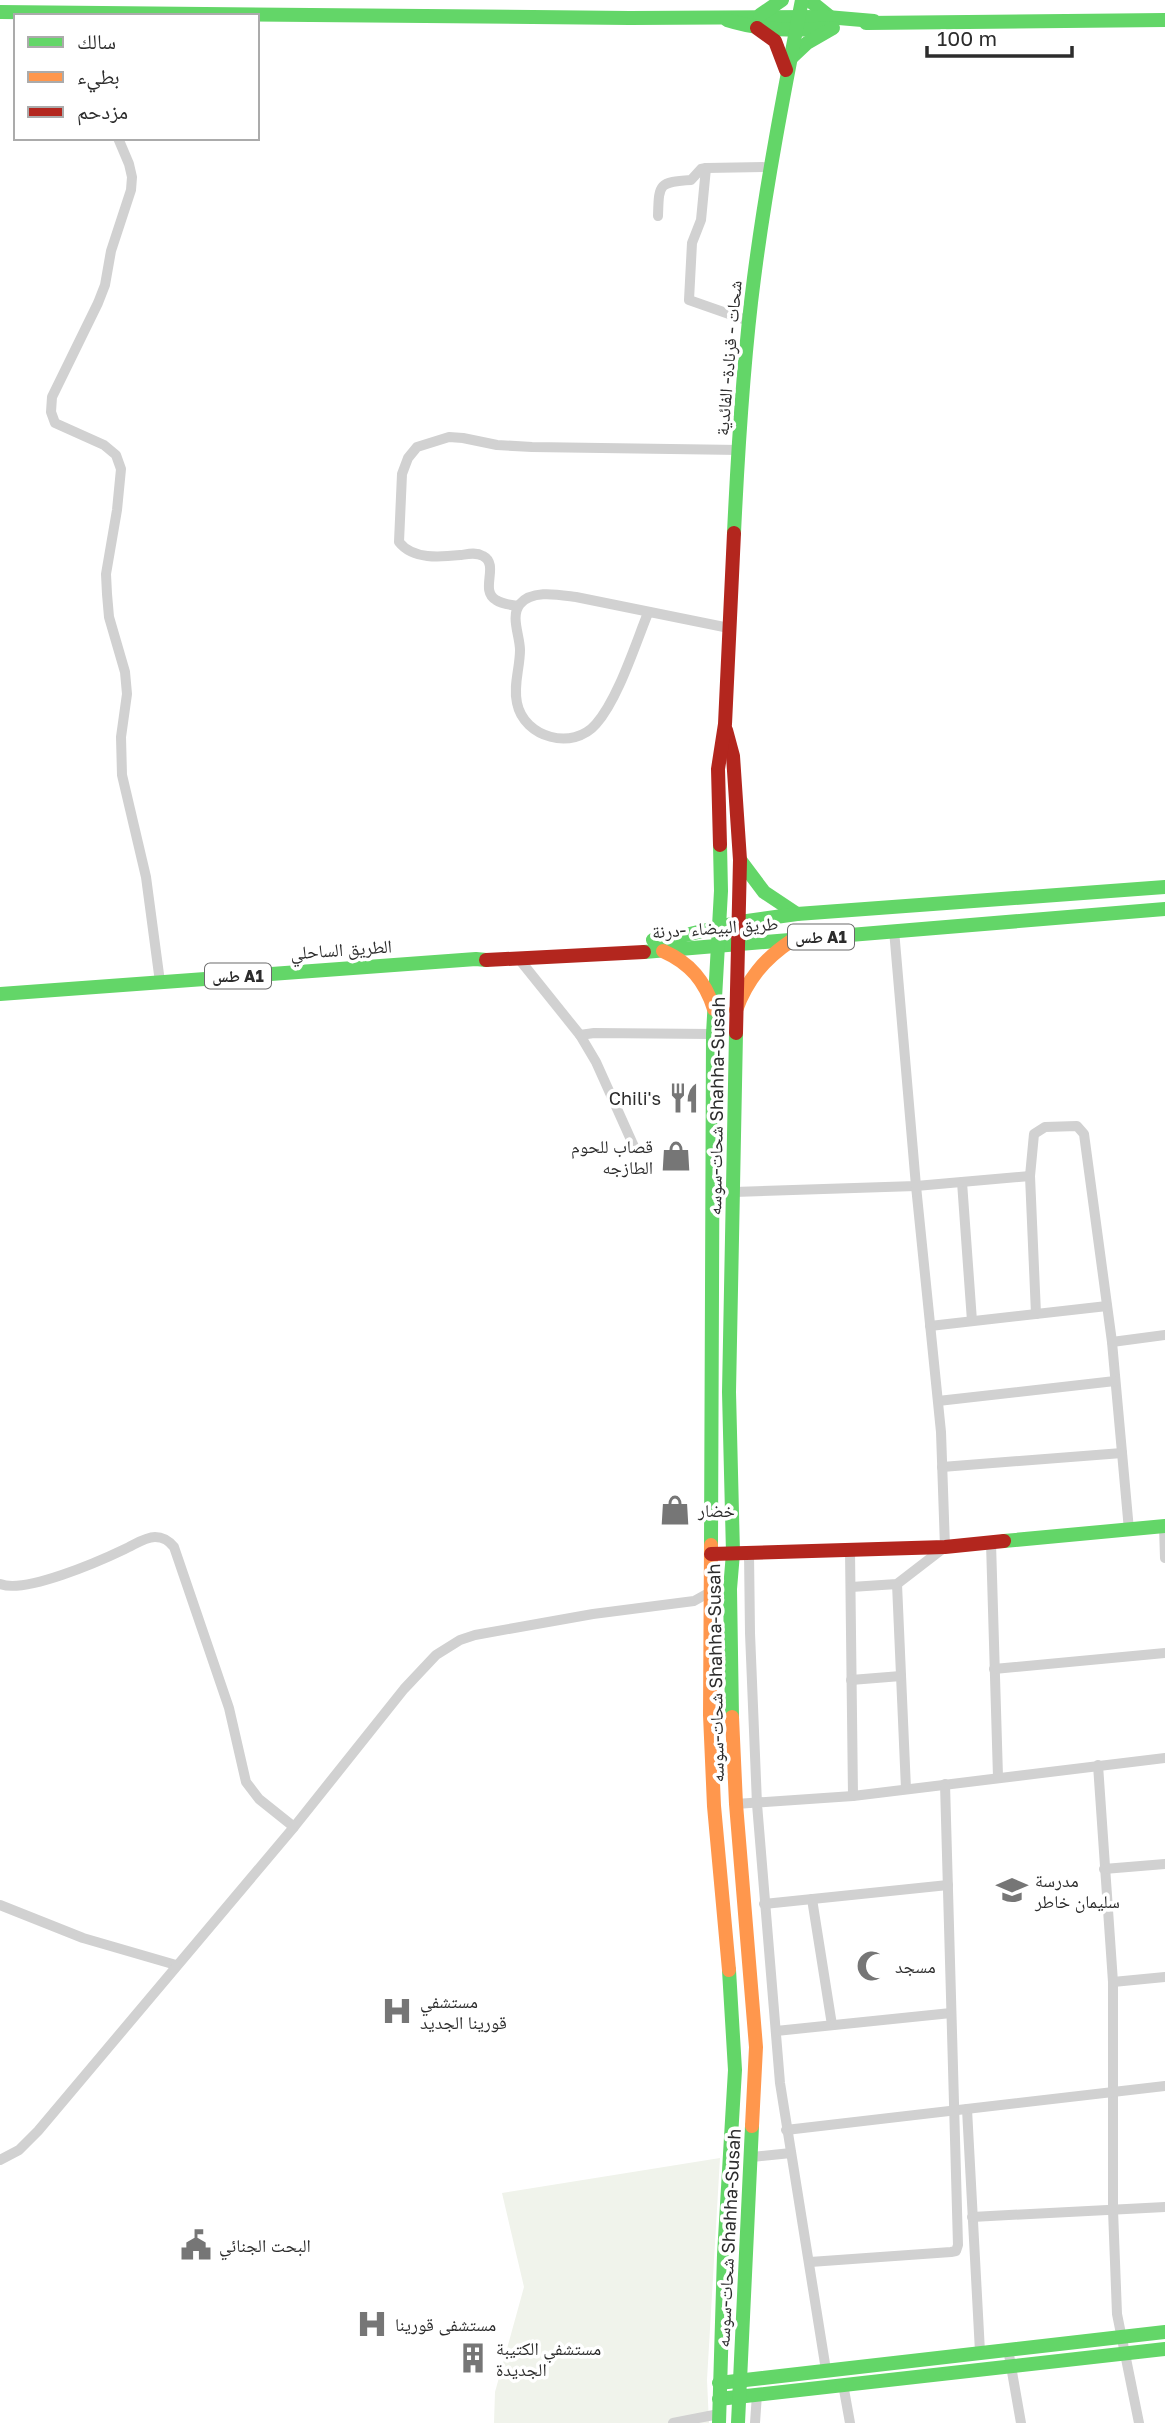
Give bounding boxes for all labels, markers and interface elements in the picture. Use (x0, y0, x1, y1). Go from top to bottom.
legend (14, 14, 259, 140)
scale bar (927, 14, 1072, 58)
text: 100 m (937, 25, 997, 51)
text: سالك (77, 28, 116, 54)
text: بطيء (77, 63, 120, 93)
text: مزدحم (77, 98, 128, 126)
street label: شحات - قرنادة- الفائدية (710, 279, 746, 437)
street label: طريق البيضاء -درنة (651, 912, 779, 943)
road number: طس A1 (788, 925, 854, 950)
street label: الطريق الساحلي (289, 934, 393, 968)
road number: طس A1 (205, 964, 271, 988)
street label: شحات-سوسه Shahha-Susah (703, 996, 729, 1216)
restaurant icon: Chili's (667, 1081, 701, 1115)
place label: Chili's (609, 1087, 661, 1109)
place label: قصاب للحوم الطازجه (571, 1135, 653, 1178)
shop icon: قصاب للحوم الطازجه (659, 1139, 693, 1173)
shop icon: خضار (658, 1493, 692, 1527)
place label: خضار (697, 1499, 735, 1521)
street label: شحات-سوسه Shahha-Susah (702, 1563, 728, 1783)
place label: مدرسة سليمان خاطر (1034, 1869, 1120, 1913)
school or university icon: مدرسة سليمان خاطر (995, 1873, 1029, 1907)
mosque icon: مسجد (855, 1949, 889, 1983)
place label: مسجد (895, 1955, 936, 1977)
place label: مستشفي قورينا الجديد (420, 1990, 507, 2033)
hospital icon: مستشفي قورينا الجديد (380, 1994, 414, 2028)
street label: شحات-سوسه Shahha-Susah (711, 2128, 745, 2348)
public building icon: البحت الجنائي (179, 2228, 213, 2262)
place label: البحت الجنائي (219, 2234, 311, 2261)
hospital icon: مستشفى قورينا (355, 2307, 389, 2341)
place label: مستشفى قورينا (395, 2313, 496, 2336)
place label: مستشفي الكتيبة الجديدة (496, 2337, 601, 2380)
building icon: مستشفي الكتيبة الجديدة (456, 2341, 490, 2375)

